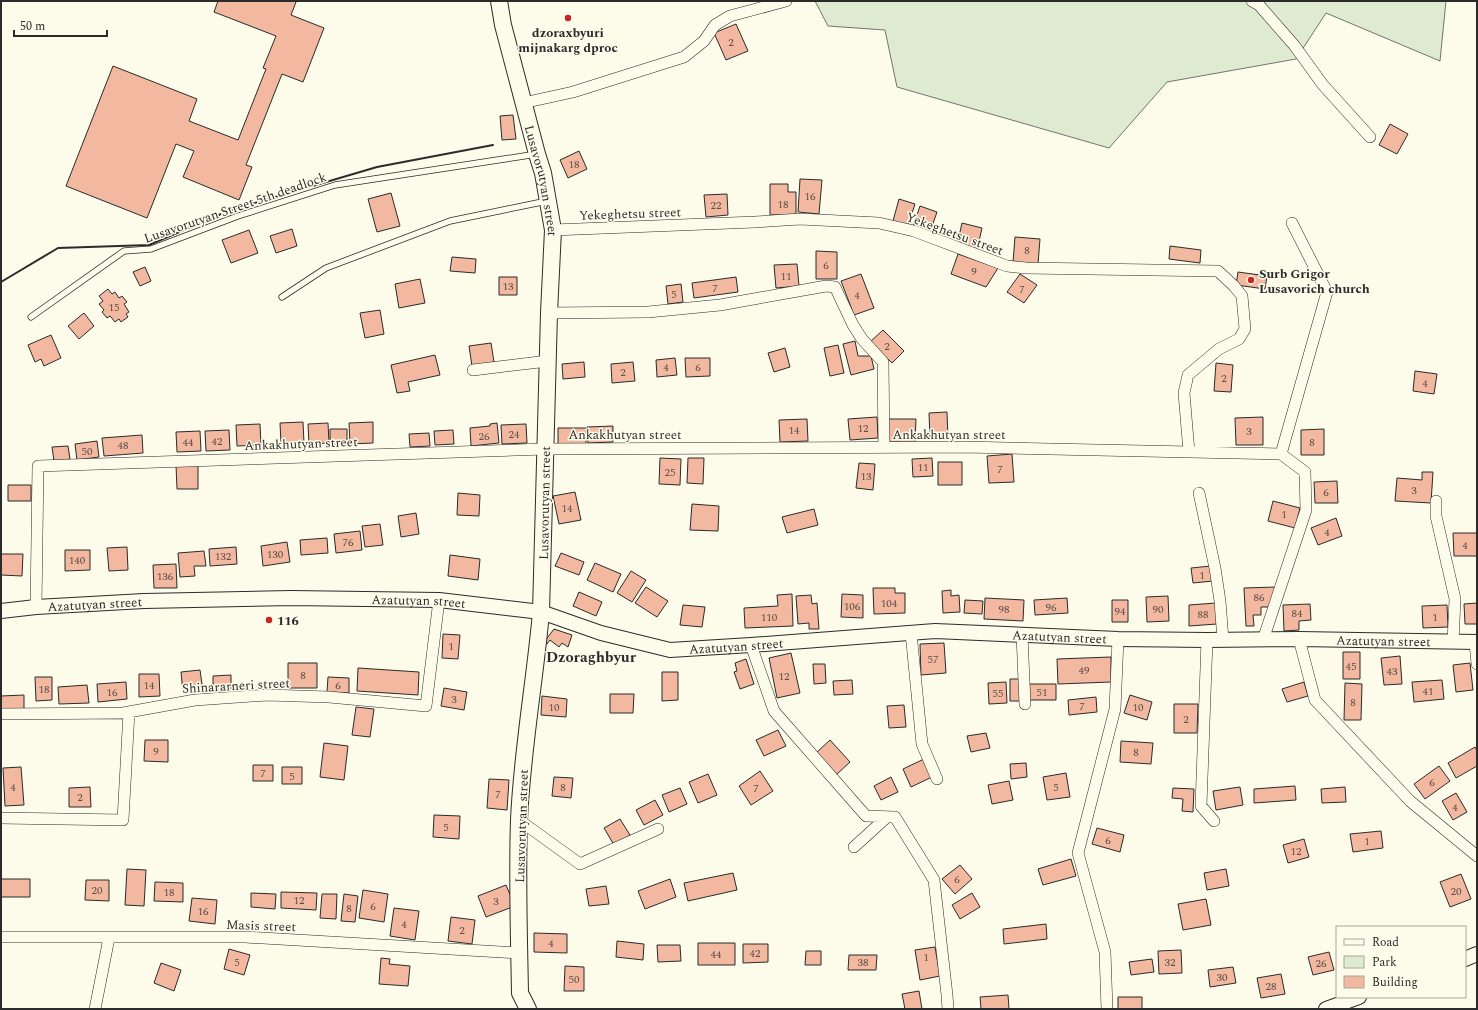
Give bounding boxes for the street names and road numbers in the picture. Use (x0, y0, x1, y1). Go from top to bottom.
street label: Lusavorutyan street (519, 123, 562, 237)
street label: Lusavorutyan Street 5th deadlock (141, 167, 329, 249)
street label: Yekeghetsu street (579, 202, 682, 226)
street label: Yekeghetsu street (903, 207, 1006, 261)
street label: Ankakhutyan street (568, 425, 682, 445)
street label: Ankakhutyan street (892, 425, 1006, 445)
street label: Ankakhutyan street (244, 432, 358, 456)
street label: Lusavorutyan street (534, 446, 556, 560)
street label: Azatutyan street (371, 590, 467, 614)
street label: Azatutyan street (47, 592, 143, 617)
street label: Azatutyan street (1012, 625, 1108, 650)
street label: Azatutyan street (1336, 631, 1431, 652)
street label: Azatutyan street (688, 634, 785, 660)
street label: Shinararneri street (182, 673, 291, 699)
street label: Lusavorutyan street (510, 768, 534, 883)
street label: Masis street (226, 915, 297, 937)

